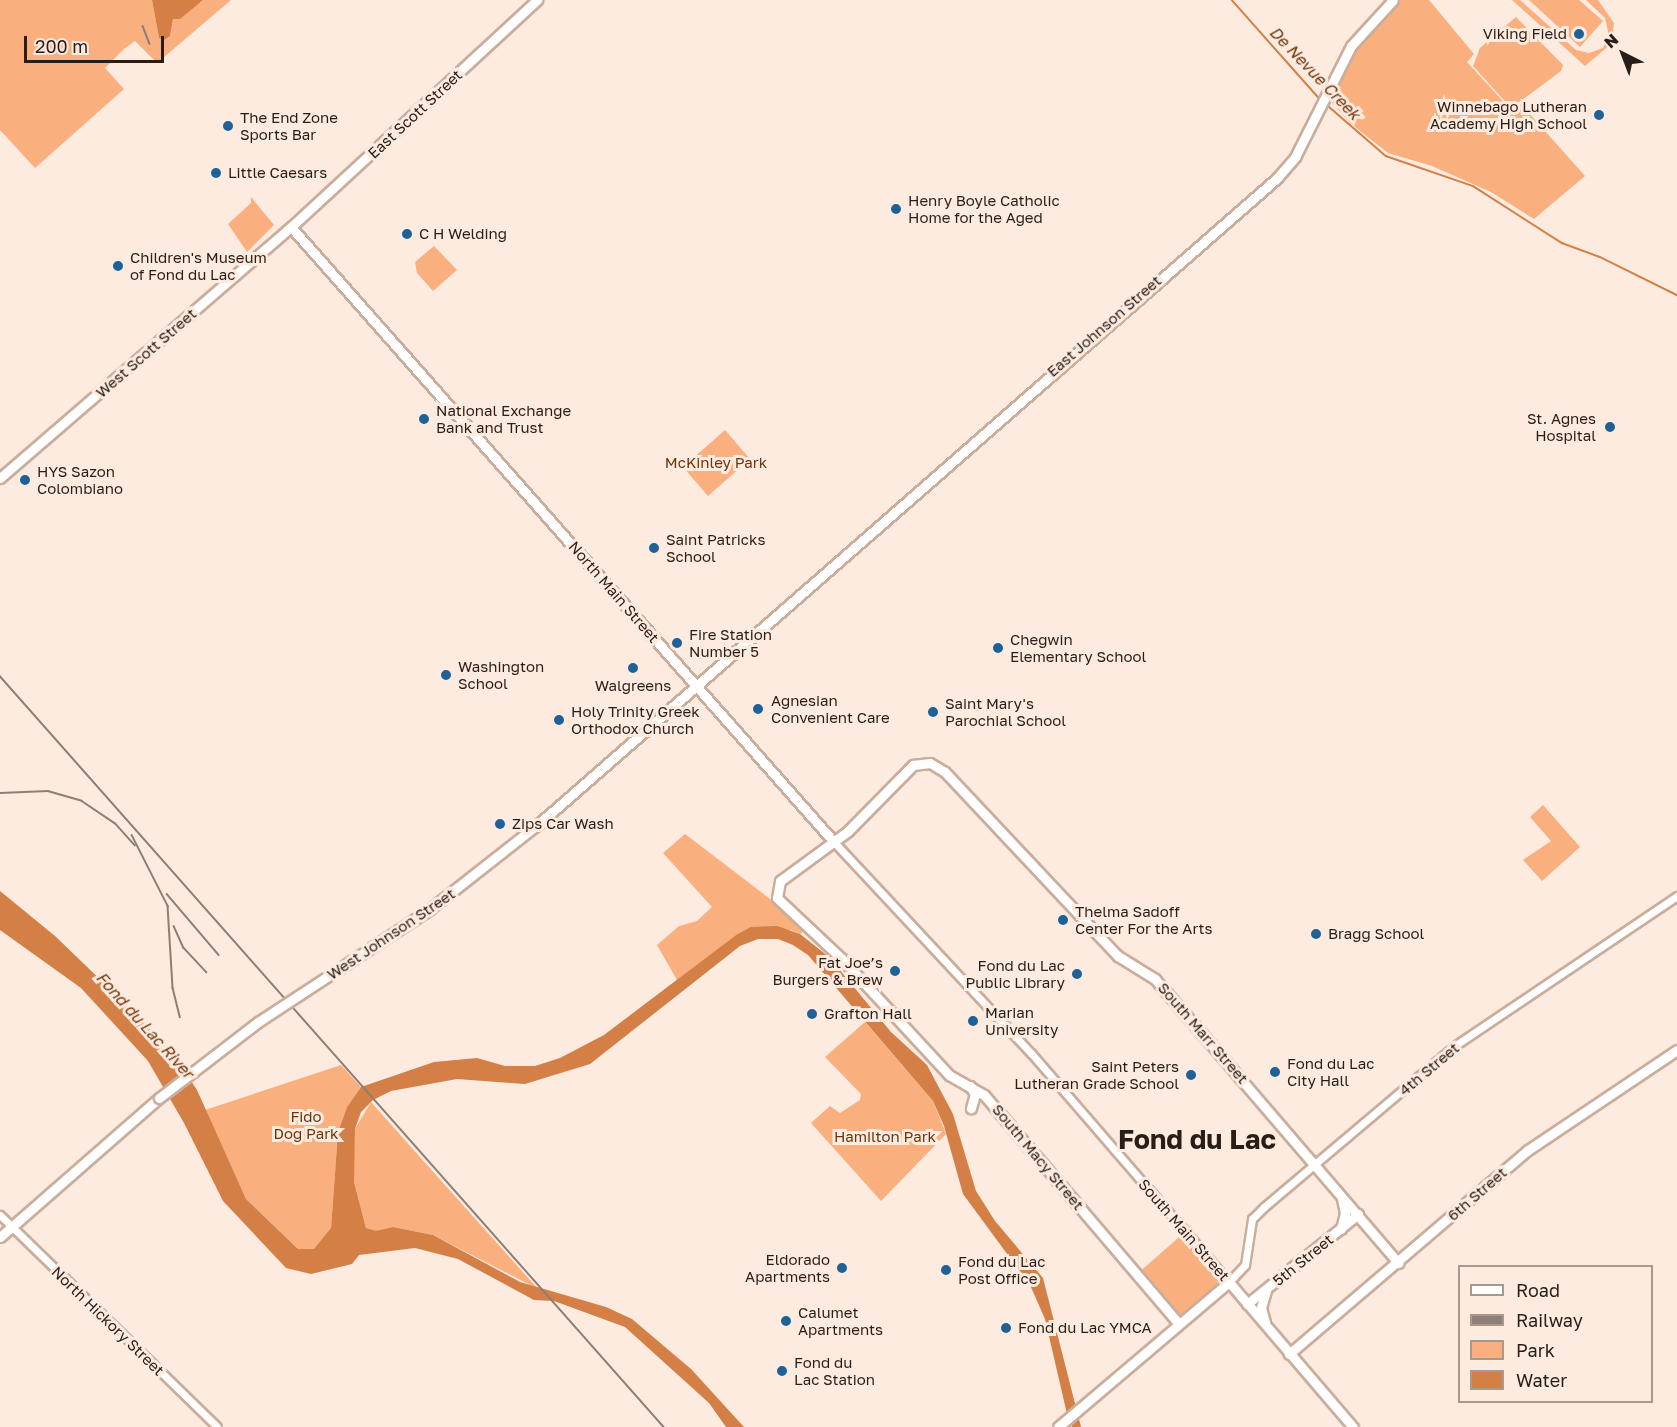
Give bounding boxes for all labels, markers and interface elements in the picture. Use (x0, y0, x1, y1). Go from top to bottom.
water label: De Nevue Creek (1266, 22, 1364, 124)
scale bar (27, 24, 166, 62)
north arrow (1593, 24, 1653, 84)
place label: Viking Field (1483, 25, 1567, 43)
marker: Viking Field (1572, 27, 1586, 41)
text: N (1600, 29, 1622, 52)
text: 200 m (35, 35, 88, 57)
street label: East Scott Street (364, 66, 466, 162)
place label: Winnebago Lutheran Academy High School (1430, 97, 1587, 132)
place label: The End Zone Sports Bar (240, 108, 338, 143)
marker: Winnebago Lutheran Academy High School (1592, 108, 1606, 122)
marker: The End Zone Sports Bar (221, 119, 235, 133)
place label: Little Caesars (228, 164, 327, 182)
marker: Little Caesars (209, 166, 223, 180)
place label: Henry Boyle Catholic Home for the Aged (908, 191, 1060, 226)
marker: Henry Boyle Catholic Home for the Aged (889, 202, 903, 216)
place label: C H Welding (419, 225, 507, 243)
marker: C H Welding (400, 227, 414, 241)
place label: Children's Museum of Fond du Lac (130, 248, 267, 283)
marker: Children's Museum of Fond du Lac (111, 259, 125, 273)
street label: East Johnson Street (1043, 272, 1165, 380)
street label: West Scott Street (92, 305, 200, 401)
place label: National Exchange Bank and Trust (436, 401, 571, 436)
place label: St. Agnes Hospital (1527, 409, 1596, 444)
marker: National Exchange Bank and Trust (417, 412, 431, 426)
marker: St. Agnes Hospital (1601, 418, 1619, 436)
park label: McKinley Park (665, 454, 767, 472)
place label: HYS Sazon Colombiano (37, 462, 123, 497)
marker: HYS Sazon Colombiano (18, 473, 32, 487)
place label: Saint Patricks School (666, 530, 765, 565)
street label: North Main Street (565, 538, 663, 646)
marker: Saint Patricks School (647, 541, 661, 555)
place label: Fire Station Number 5 (689, 625, 772, 660)
place label: Chegwin Elementary School (1010, 630, 1146, 665)
marker: Fire Station Number 5 (670, 636, 684, 650)
marker: Chegwin Elementary School (991, 641, 1005, 655)
place label: Washington School (458, 657, 544, 692)
marker: Walgreens (626, 661, 640, 675)
marker: Washington School (439, 668, 453, 682)
place label: Walgreens (595, 677, 671, 695)
place label: Agnesian Convenient Care (771, 691, 890, 726)
place label: Saint Mary's Parochial School (945, 694, 1066, 729)
marker: Agnesian Convenient Care (749, 700, 767, 718)
place label: Holy Trinity Greek Orthodox Church (571, 702, 700, 737)
marker: Saint Mary's Parochial School (926, 705, 940, 719)
marker: Holy Trinity Greek Orthodox Church (552, 713, 566, 727)
place label: Zips Car Wash (512, 815, 614, 833)
marker: Zips Car Wash (493, 817, 507, 831)
street label: West Johnson Street (324, 885, 458, 983)
place label: Thelma Sadoff Center For the Arts (1075, 902, 1212, 937)
marker: Thelma Sadoff Center For the Arts (1056, 913, 1070, 927)
place label: Bragg School (1328, 925, 1424, 943)
marker: Bragg School (1309, 927, 1323, 941)
place label: Fat Joe’s Burgers & Brew (772, 953, 883, 988)
place label: Fond du Lac Public Library (965, 956, 1065, 991)
marker: Fat Joe’s Burgers & Brew (888, 964, 902, 978)
marker: Fond du Lac Public Library (1070, 967, 1084, 981)
water label: Fond du Lac River (92, 968, 198, 1082)
street label: South Marr Street (1154, 979, 1252, 1087)
place label: Marian University (985, 1003, 1059, 1038)
place label: Grafton Hall (824, 1005, 912, 1023)
marker: Grafton Hall (805, 1007, 819, 1021)
marker: Marian University (966, 1014, 980, 1028)
street label: 4th Street (1395, 1039, 1463, 1099)
place label: Fond du Lac City Hall (1287, 1054, 1374, 1089)
place label: Saint Peters Lutheran Grade School (1014, 1057, 1179, 1092)
marker: Fond du Lac City Hall (1268, 1065, 1282, 1079)
marker: Saint Peters Lutheran Grade School (1184, 1068, 1198, 1082)
street label: South Macy Street (989, 1100, 1087, 1214)
park label: Fido Dog Park (274, 1107, 338, 1142)
district label: Fond du Lac (1118, 1124, 1276, 1156)
park label: Hamilton Park (834, 1128, 936, 1146)
street label: 6th Street (1444, 1163, 1510, 1225)
street label: South Main Street (1135, 1175, 1233, 1285)
street label: 5th Street (1269, 1230, 1337, 1290)
place label: Eldorado Apartments (745, 1250, 830, 1285)
place label: Fond du Lac Post Office (958, 1252, 1045, 1287)
marker: Eldorado Apartments (835, 1261, 849, 1275)
street label: North Hickory Street (48, 1263, 168, 1379)
marker: Fond du Lac Post Office (939, 1263, 953, 1277)
legend (1458, 1265, 1653, 1403)
text: Road (1516, 1279, 1560, 1301)
place label: Calumet Apartments (798, 1303, 883, 1338)
text: Railway (1516, 1309, 1583, 1331)
marker: Calumet Apartments (779, 1314, 793, 1328)
place label: Fond du Lac YMCA (1018, 1319, 1152, 1337)
marker: Fond du Lac YMCA (999, 1321, 1013, 1335)
text: Park (1516, 1339, 1555, 1361)
place label: Fond du Lac Station (794, 1353, 875, 1388)
marker: Fond du Lac Station (775, 1364, 789, 1378)
text: Water (1516, 1369, 1567, 1391)

